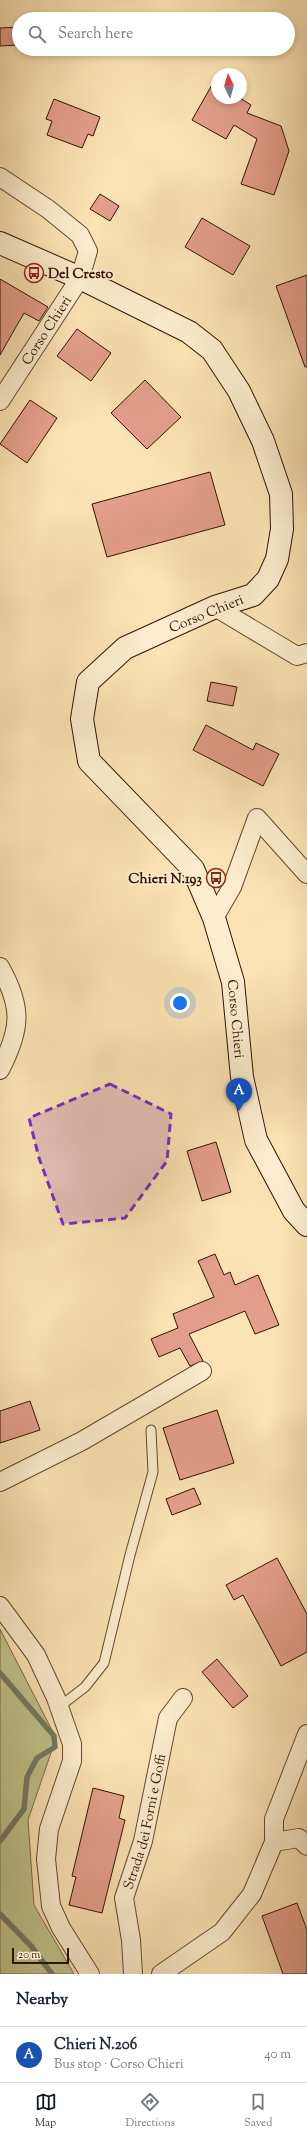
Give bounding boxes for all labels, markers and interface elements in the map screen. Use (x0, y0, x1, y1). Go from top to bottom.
search box (12, 12, 295, 56)
icon: search (26, 23, 48, 45)
text: Search here (58, 24, 133, 45)
north arrow (211, 68, 247, 104)
bus stop icon: Del Cresto (23, 262, 45, 284)
place label: Del Cresto (48, 265, 114, 285)
street label: Corso Chieri (18, 292, 78, 370)
street label: Corso Chieri (166, 591, 247, 639)
bus stop icon: Chieri N.193 (205, 867, 227, 889)
place label: Chieri N.193 (128, 870, 202, 890)
street label: Corso Chieri (221, 979, 248, 1059)
your location (170, 993, 190, 1013)
pin: A (226, 1078, 252, 1111)
street label: Strada dei Forni e Goffi (120, 1752, 172, 1892)
scale bar (12, 1946, 69, 1965)
text: 20 m (18, 1947, 40, 1963)
text: Nearby (16, 1988, 68, 2012)
text: Chieri N.206 (54, 2035, 137, 2056)
text: A (24, 2046, 34, 2064)
text: 40 m (264, 2046, 291, 2064)
text: Bus stop · Corso Chieri (54, 2056, 184, 2074)
tab: Map (35, 2091, 57, 2131)
tab: Directions (126, 2091, 175, 2131)
tab: Saved (244, 2091, 272, 2131)

